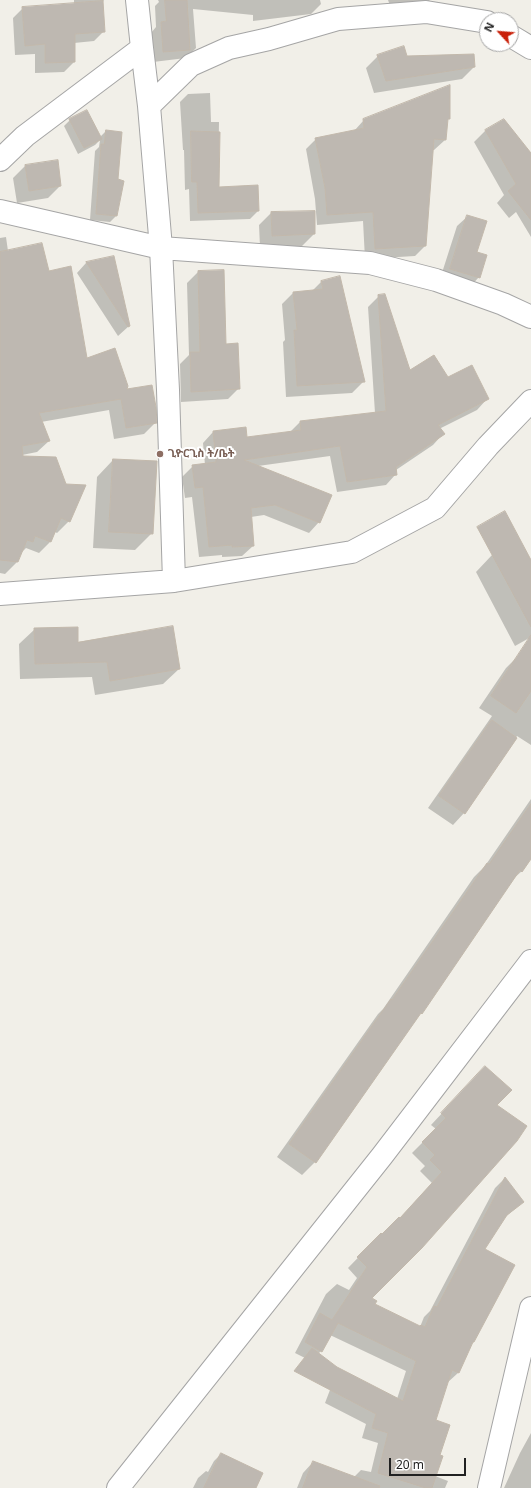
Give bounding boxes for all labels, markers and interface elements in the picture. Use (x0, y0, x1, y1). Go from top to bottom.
north arrow (479, 12, 519, 52)
text: N (480, 20, 497, 34)
place label: ጊዮርጊስ ት/ቤት (168, 447, 235, 461)
marker: ጊዮርጊስ ት/ቤት (155, 449, 165, 459)
scale bar (391, 1450, 468, 1476)
text: 20 m (396, 1456, 424, 1473)

